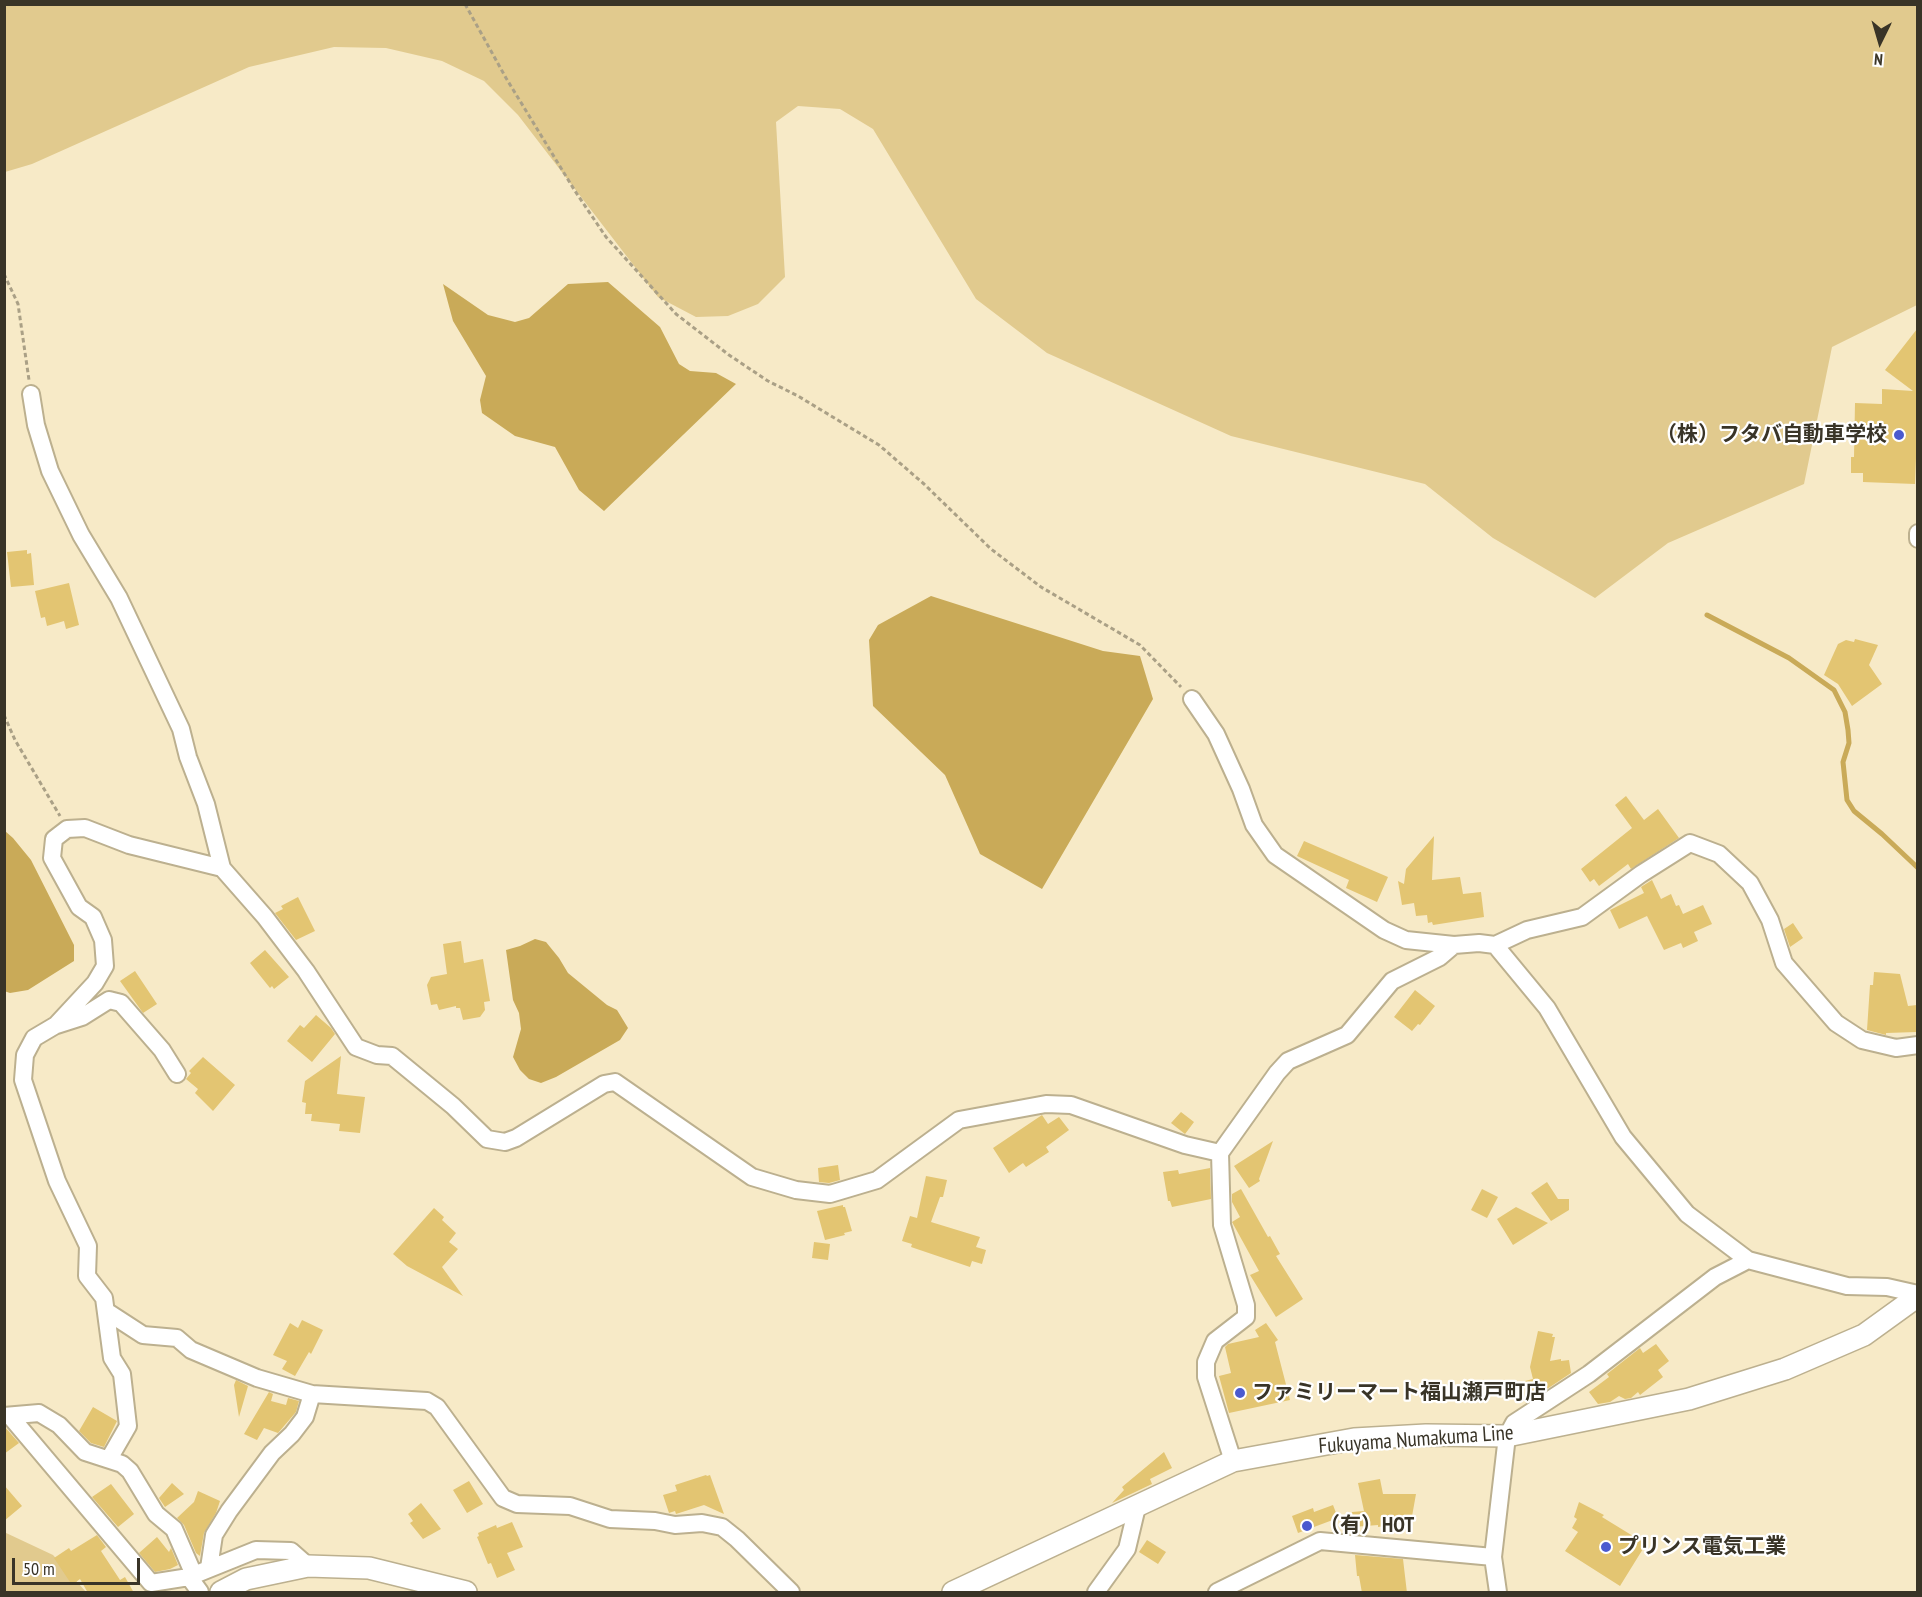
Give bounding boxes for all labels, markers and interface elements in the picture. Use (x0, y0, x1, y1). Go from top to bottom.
north arrow (1850, 12, 1910, 72)
text: N (1873, 50, 1884, 70)
place label: （株）フタバ自動車学校 (1656, 422, 1887, 448)
marker: （株）フタバ自動車学校 (1892, 428, 1906, 442)
place label: ファミリーマート福山瀬戸町店 (1252, 1380, 1546, 1406)
marker: ファミリーマート福山瀬戸町店 (1233, 1386, 1247, 1400)
street label: Fukuyama Numakuma Line (1318, 1421, 1514, 1459)
place label: （有）HOT (1319, 1513, 1414, 1539)
marker: （有）HOT (1300, 1519, 1314, 1533)
place label: プリンス電気工業 (1618, 1534, 1786, 1560)
marker: プリンス電気工業 (1599, 1540, 1613, 1554)
scale bar (15, 1546, 142, 1584)
text: 50 m (23, 1557, 55, 1580)

